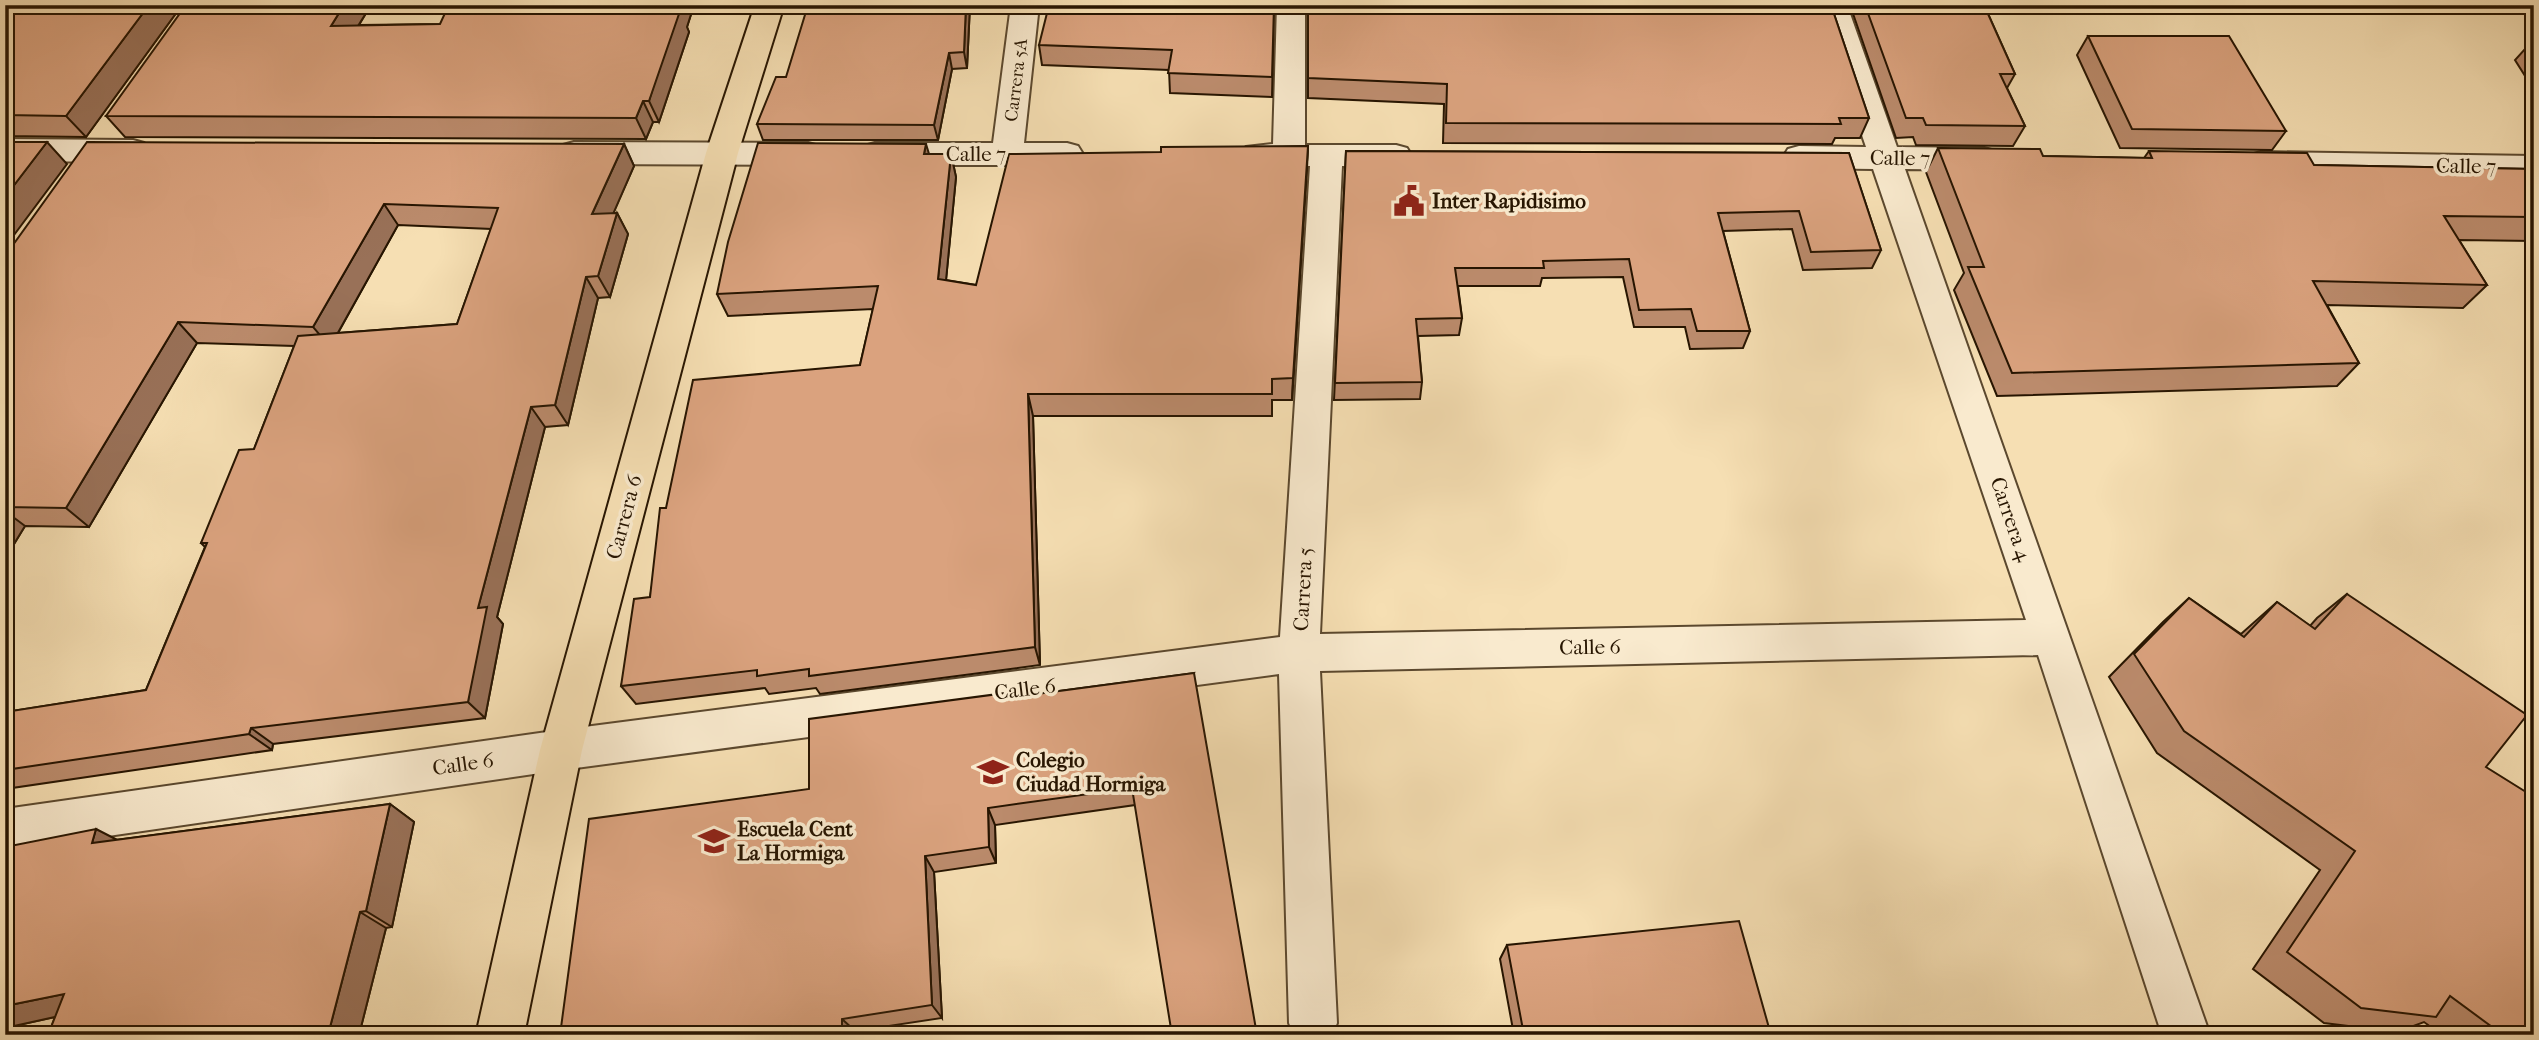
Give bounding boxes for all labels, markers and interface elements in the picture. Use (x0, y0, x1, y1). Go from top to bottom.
street label: Carrera 5A (1001, 37, 1032, 123)
street label: Calle 7 (946, 142, 1006, 166)
street label: Calle 7 (1870, 145, 1930, 171)
street label: Calle 7 (2436, 153, 2496, 179)
public building icon: Inter Rapidisimo (1392, 184, 1426, 218)
place label: Inter Rapidisimo (1432, 189, 1586, 213)
street label: Carrera 6 (601, 472, 647, 562)
street label: Carrera 4 (1985, 474, 2037, 565)
street label: Carrera 5 (1289, 546, 1317, 632)
street label: Calle 6 (1559, 634, 1622, 660)
street label: Calle 6 (993, 673, 1058, 705)
street label: Calle 6 (431, 748, 496, 780)
place label: Colegio Ciudad Hormiga (1016, 748, 1166, 796)
school or university icon: Colegio Ciudad Hormiga (976, 755, 1010, 789)
place label: Escuela Cent La Hormiga (737, 817, 854, 865)
school or university icon: Escuela Cent La Hormiga (697, 824, 731, 858)

